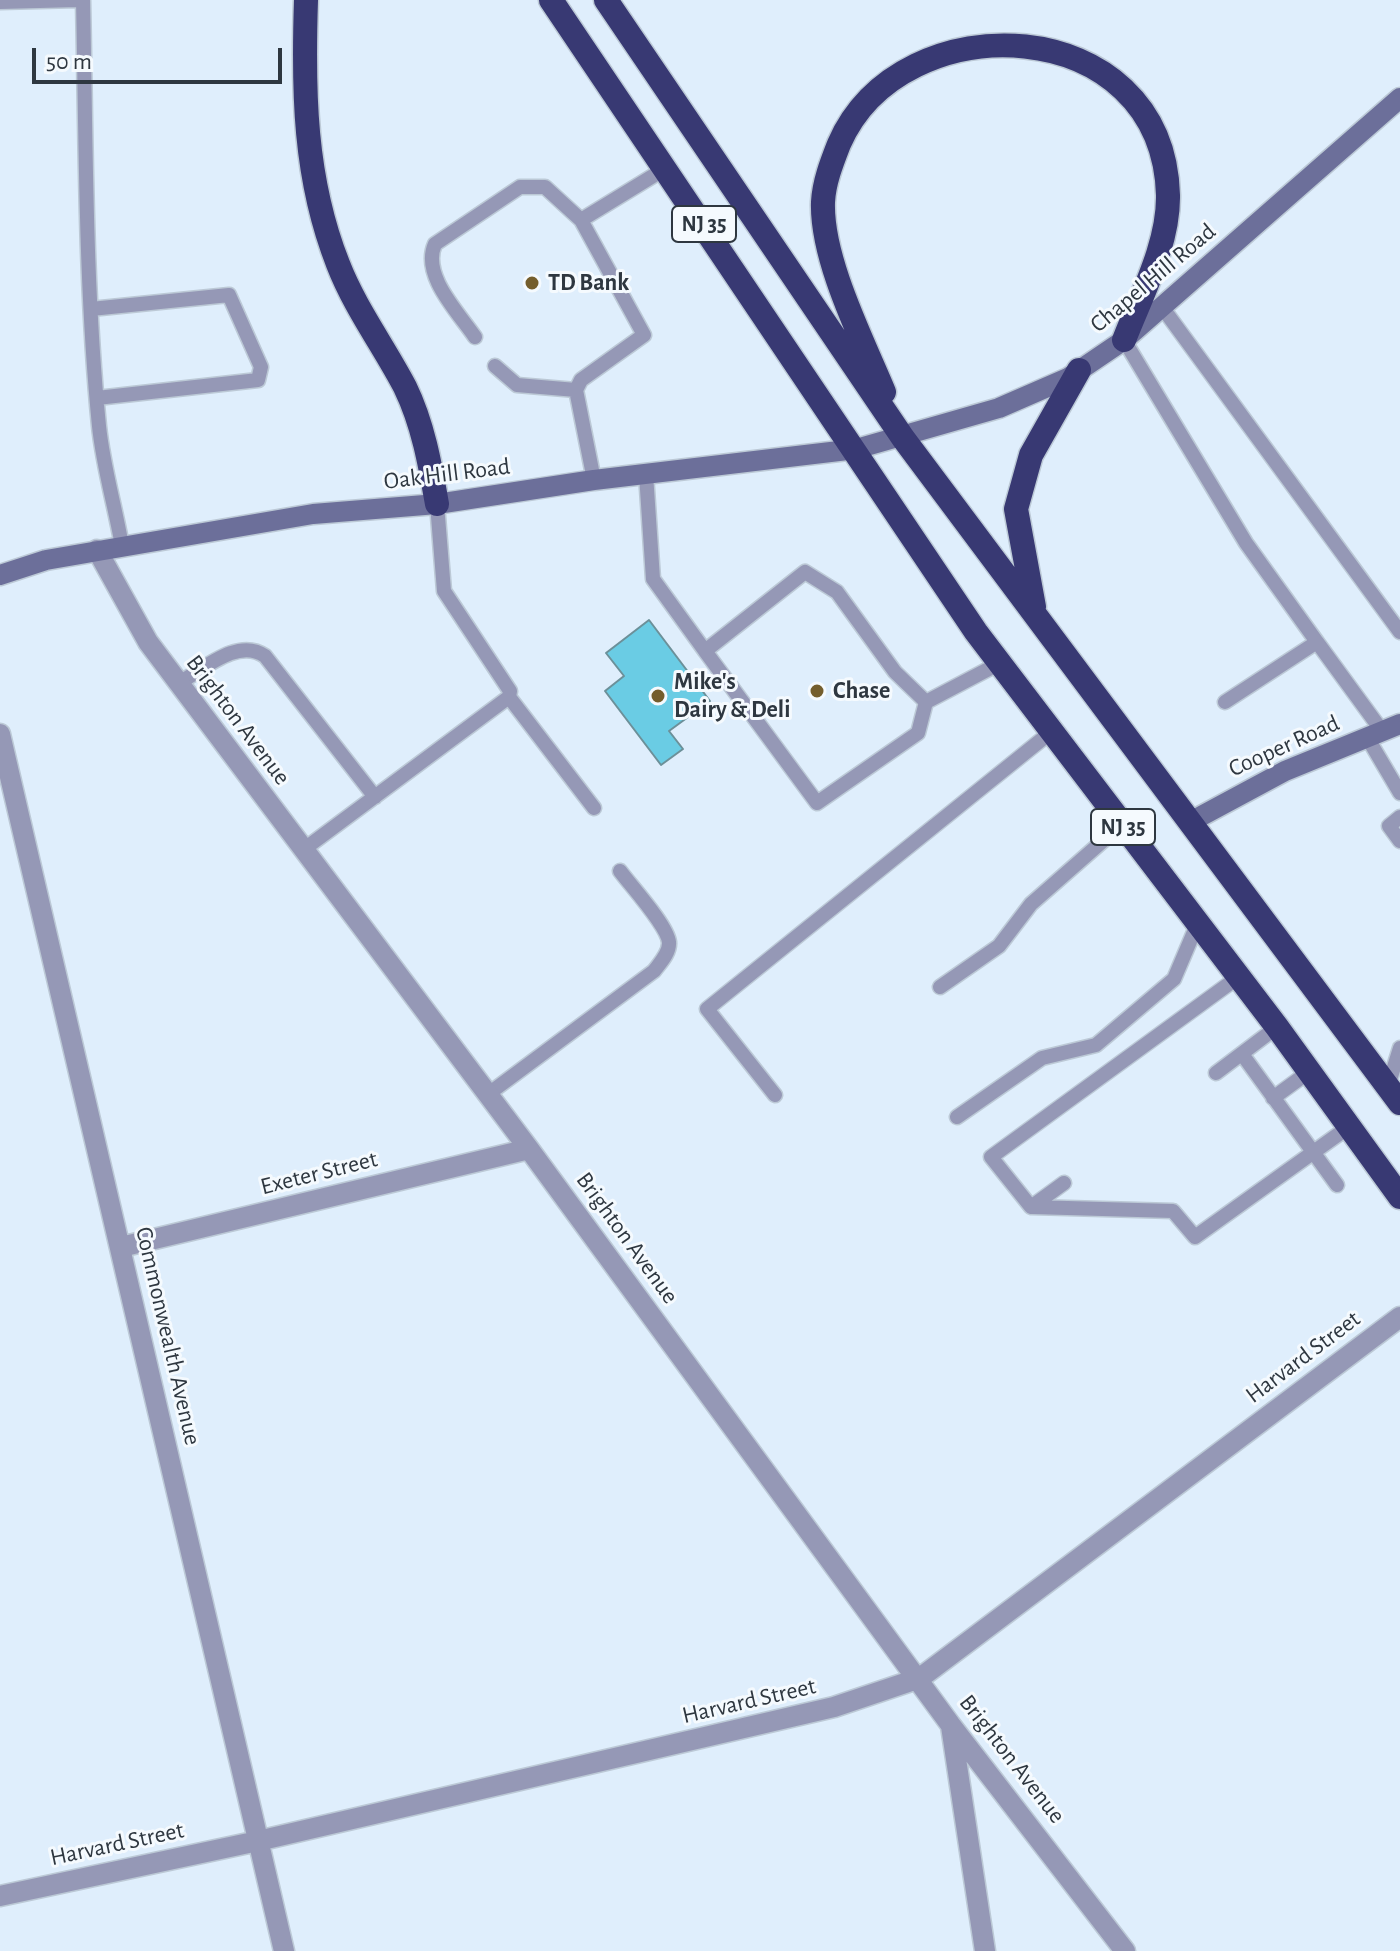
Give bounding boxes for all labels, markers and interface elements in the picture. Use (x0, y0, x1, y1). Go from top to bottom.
scale bar (36, 32, 286, 82)
text: 50 m (46, 50, 92, 74)
road number: NJ 35 (672, 206, 736, 242)
street label: Chapel Hill Road (1084, 217, 1222, 339)
place label: TD Bank (548, 269, 629, 297)
marker: TD Bank (523, 274, 541, 292)
street label: Oak Hill Road (382, 452, 512, 496)
street label: Brighton Avenue (180, 649, 296, 791)
place label: Mike's Dairy & Deli (674, 668, 790, 724)
place label: Chase (833, 677, 890, 705)
marker: Chase (808, 682, 826, 700)
marker: Mike's Dairy & Deli (649, 687, 667, 705)
street label: Cooper Road (1224, 709, 1344, 783)
road number: NJ 35 (1091, 809, 1155, 845)
street label: Exeter Street (258, 1145, 380, 1201)
street label: Brighton Avenue (570, 1167, 684, 1309)
street label: Commonwealth Avenue (129, 1224, 207, 1448)
street label: Harvard Street (1240, 1305, 1366, 1409)
street label: Harvard Street (679, 1672, 819, 1730)
street label: Brighton Avenue (953, 1689, 1071, 1829)
street label: Harvard Street (47, 1816, 187, 1872)

